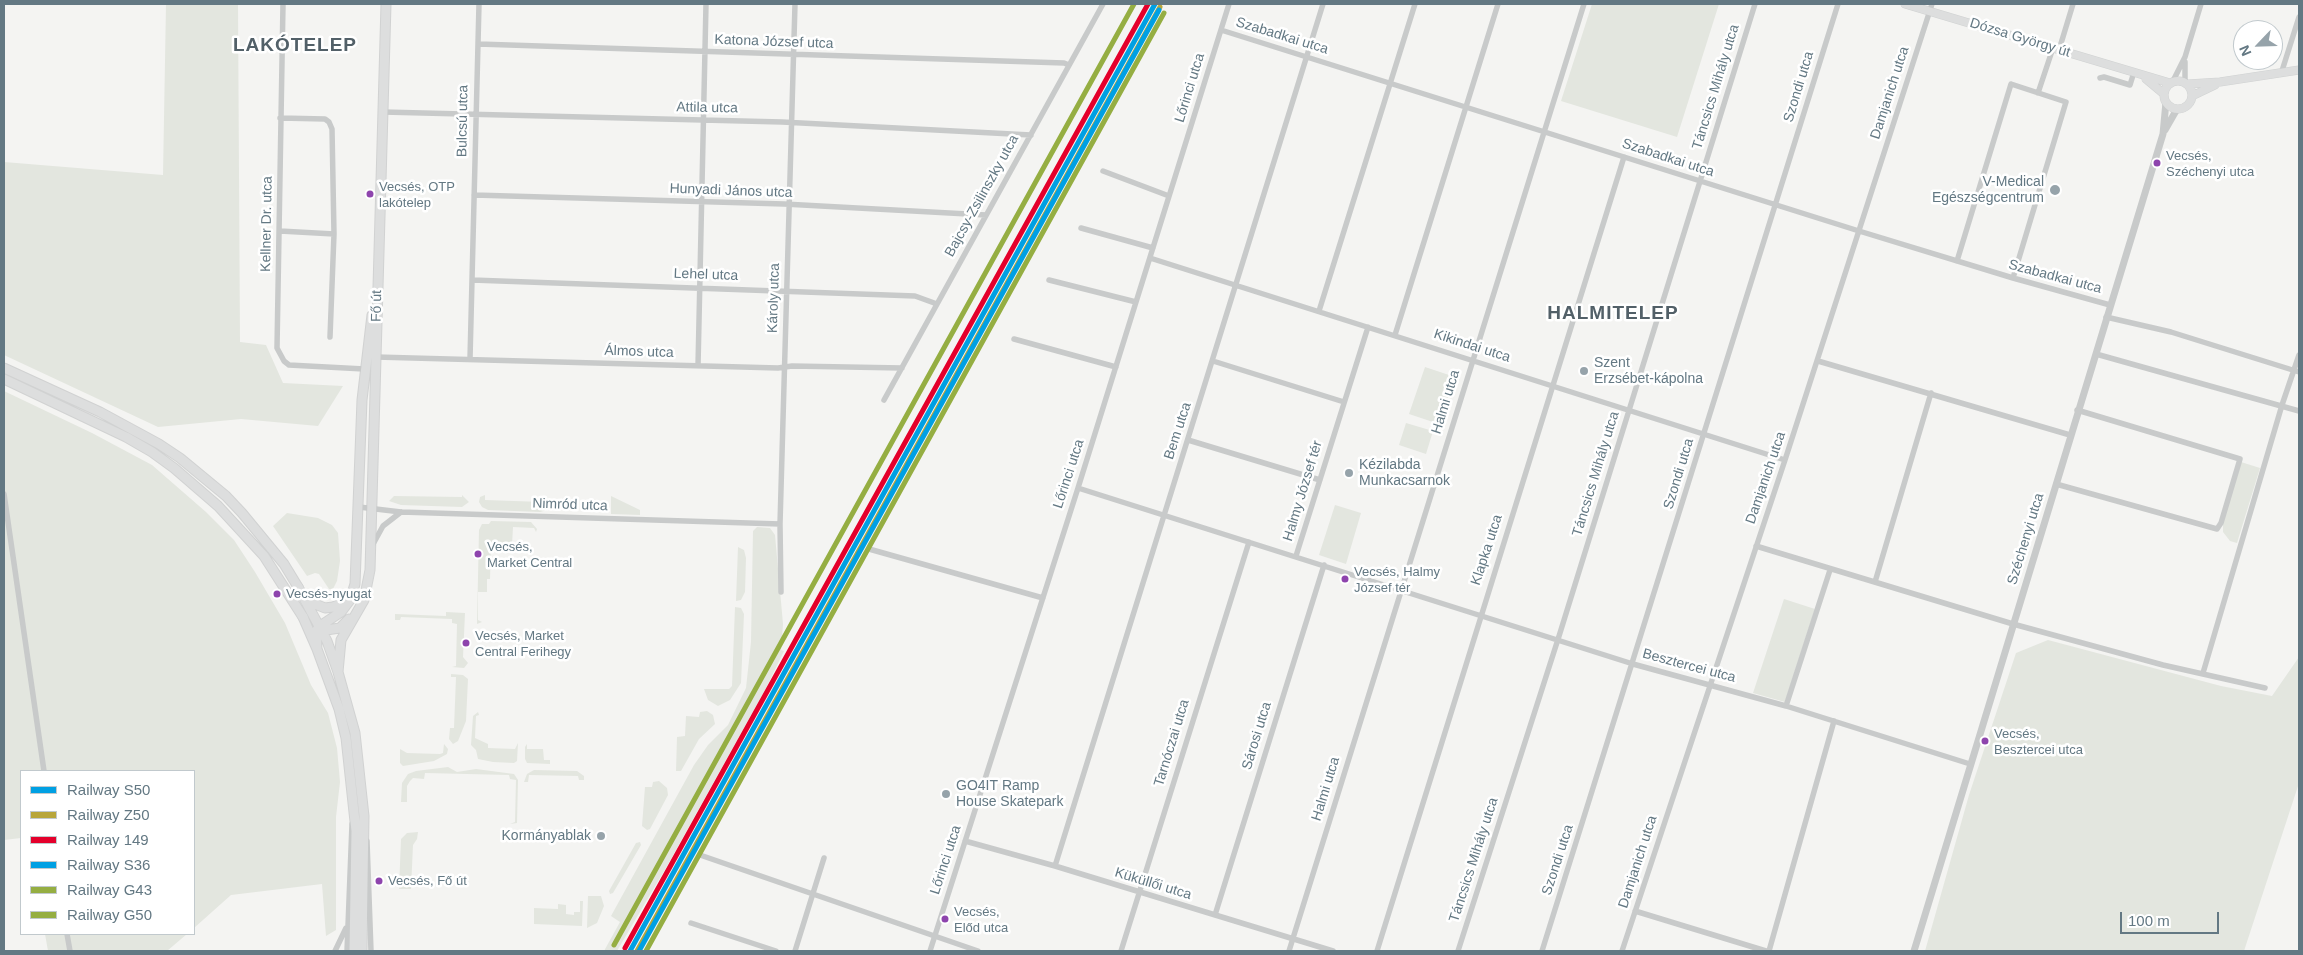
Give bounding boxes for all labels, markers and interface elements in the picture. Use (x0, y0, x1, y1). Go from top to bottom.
street label: Szabadkai utca (1234, 14, 1330, 58)
street label: Dózsa György út (1968, 15, 2072, 61)
north arrow (2233, 20, 2283, 70)
street label: Táncsics Mihály utca (1689, 22, 1743, 152)
street label: Katona József utca (714, 32, 834, 52)
district label: LAKÓTELEP (232, 35, 358, 57)
text: N (2236, 43, 2255, 59)
street label: Damjanich utca (1867, 45, 1913, 141)
street label: Szondi utca (1780, 50, 1818, 124)
street label: Lőrinci utca (1172, 51, 1208, 125)
street label: Bulcsú utca (454, 85, 472, 157)
street label: Attila utca (676, 99, 738, 117)
street label: Bajcsy-Zsilinszky utca (941, 132, 1023, 260)
street label: Szabadkai utca (1620, 135, 1716, 181)
place label: Vecsés, Széchenyi utca (2166, 148, 2254, 179)
marker: Vecsés, Széchenyi utca (2152, 158, 2162, 168)
place label: V-Medical Egészségcentrum (1932, 174, 2044, 206)
street label: Kellner Dr. utca (258, 176, 276, 272)
place label: Vecsés, OTP lakótelep (379, 179, 455, 210)
street label: Hunyadi János utca (669, 180, 793, 202)
marker: V-Medical Egészségcentrum (2048, 183, 2062, 197)
marker: Vecsés, OTP lakótelep (365, 189, 375, 199)
street label: Szabadkai utca (2007, 256, 2103, 298)
street label: Károly utca (764, 263, 784, 333)
street label: Lehel utca (673, 265, 739, 285)
street label: Fő út (368, 290, 386, 322)
district label: HALMITELEP (1546, 303, 1680, 325)
street label: Kikindai utca (1432, 326, 1512, 366)
street label: Álmos utca (604, 342, 674, 362)
place label: Szent Erzsébet-kápolna (1594, 355, 1703, 388)
marker: Szent Erzsébet-kápolna (1578, 365, 1590, 377)
street label: Halmi utca (1428, 368, 1464, 436)
street label: Bem utca (1161, 400, 1195, 462)
street label: Táncsics Mihály utca (1569, 409, 1623, 539)
street label: Damjanich utca (1742, 430, 1790, 526)
street label: Lőrinci utca (1050, 437, 1088, 511)
street label: Szondi utca (1660, 437, 1698, 511)
street label: Halmy József tér (1280, 439, 1326, 543)
place label: Kézilabda Munkacsarnok (1359, 457, 1450, 490)
marker: Kézilabda Munkacsarnok (1343, 467, 1355, 479)
street label: Széchenyi utca (2004, 491, 2048, 587)
street label: Nimród utca (532, 495, 608, 515)
street label: Klapka utca (1468, 513, 1506, 587)
place label: Vecsés, Market Central (487, 539, 572, 570)
marker: Vecsés, Market Central (473, 549, 483, 559)
place label: Vecsés, Halmy József tér (1354, 564, 1440, 595)
marker: Vecsés, Halmy József tér (1340, 574, 1350, 584)
place label: Vecsés-nyugat (286, 586, 371, 602)
marker: Vecsés-nyugat (272, 589, 282, 599)
place label: Vecsés, Market Central Ferihegy (475, 628, 571, 659)
marker: Vecsés, Market Central Ferihegy (461, 638, 471, 648)
street label: Besztercei utca (1641, 646, 1737, 686)
street label: Tarnóczai utca (1151, 697, 1193, 789)
street label: Sárosi utca (1239, 700, 1275, 772)
place label: Vecsés, Besztercei utca (1994, 726, 2083, 757)
marker: Vecsés, Besztercei utca (1980, 736, 1990, 746)
street label: Halmi utca (1308, 755, 1344, 823)
legend (20, 770, 195, 935)
place label: GO4IT Ramp House Skatepark (956, 778, 1063, 810)
text: Railway S50 (67, 781, 150, 798)
marker: GO4IT Ramp House Skatepark (940, 788, 952, 800)
street label: Táncsics Mihály utca (1446, 796, 1502, 924)
text: Railway Z50 (67, 806, 150, 823)
street label: Damjanich utca (1615, 814, 1661, 910)
street label: Lőrinci utca (927, 823, 965, 897)
street label: Szondi utca (1539, 823, 1577, 897)
place label: Kormányablak (502, 828, 591, 844)
marker: Kormányablak (595, 830, 607, 842)
text: Railway 149 (67, 831, 149, 848)
text: Railway S36 (67, 856, 150, 873)
street label: Küküllői utca (1113, 864, 1193, 904)
place label: Vecsés, Fő út (388, 873, 467, 889)
marker: Vecsés, Fő út (374, 876, 384, 886)
text: Railway G43 (67, 881, 152, 898)
scale bar (2123, 902, 2222, 934)
place label: Vecsés, Előd utca (954, 904, 1008, 935)
text: Railway G50 (67, 906, 152, 923)
text: 100 m (2128, 912, 2170, 929)
marker: Vecsés, Előd utca (940, 914, 950, 924)

